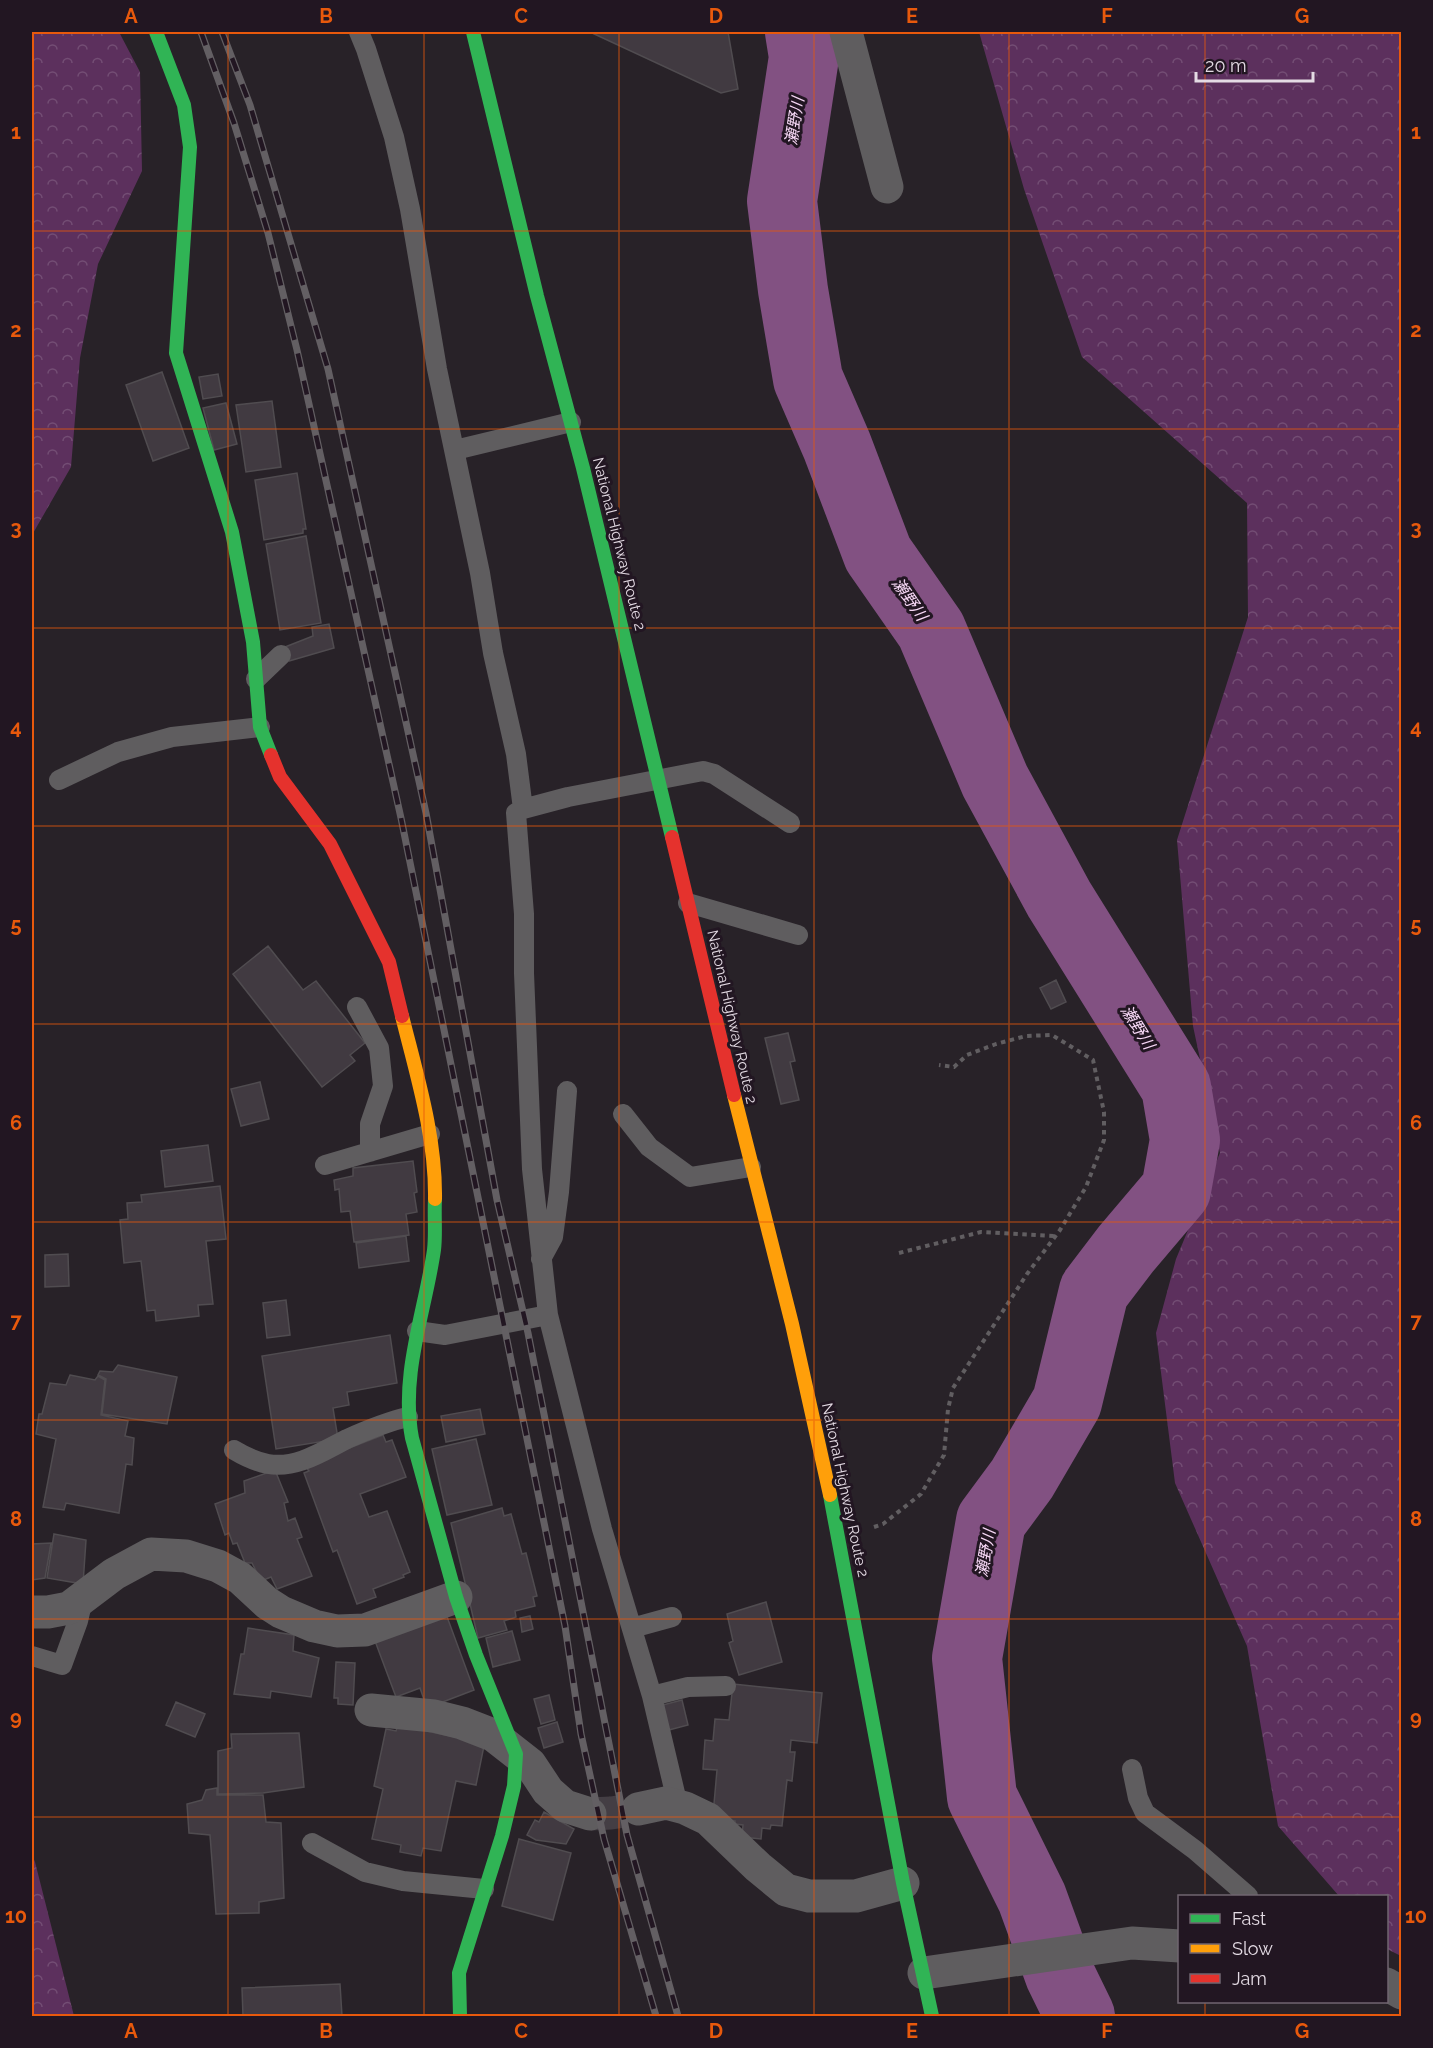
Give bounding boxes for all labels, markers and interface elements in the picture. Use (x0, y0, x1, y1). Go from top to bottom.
text: A (124, 4, 138, 28)
text: B (319, 4, 333, 28)
text: C (514, 4, 528, 28)
text: D (709, 4, 723, 28)
text: E (906, 4, 918, 28)
text: F (1101, 4, 1113, 28)
text: G (1295, 4, 1309, 28)
scale bar (1196, 45, 1313, 83)
text: 20 m (1205, 55, 1247, 76)
water label: 瀬野川 (781, 94, 808, 146)
text: 1 (11, 120, 21, 144)
text: 1 (1411, 120, 1421, 144)
text: 2 (10, 318, 22, 342)
text: 2 (1410, 318, 1422, 342)
street label: National Highway Route 2 (589, 456, 649, 633)
text: 3 (10, 516, 22, 540)
text: 3 (1410, 516, 1422, 540)
water label: 瀬野川 (888, 574, 932, 626)
text: 4 (10, 715, 22, 739)
text: 4 (1410, 715, 1422, 739)
text: 5 (10, 913, 22, 937)
text: 5 (1410, 913, 1422, 937)
street label: National Highway Route 2 (703, 928, 761, 1106)
water label: 瀬野川 (1117, 1002, 1159, 1054)
text: 6 (10, 1111, 22, 1135)
text: 6 (1410, 1111, 1422, 1135)
text: 7 (10, 1309, 22, 1333)
text: 7 (1410, 1309, 1422, 1333)
street label: National Highway Route 2 (818, 1401, 872, 1579)
text: 8 (10, 1507, 22, 1531)
text: 8 (1410, 1507, 1422, 1531)
water label: 瀬野川 (972, 1526, 999, 1578)
text: 9 (10, 1706, 22, 1730)
text: 9 (1410, 1706, 1422, 1730)
legend (1178, 1895, 1388, 2003)
text: 10 (5, 1904, 27, 1928)
text: 10 (1405, 1904, 1427, 1928)
text: Fast (1232, 1908, 1266, 1929)
text: Slow (1232, 1938, 1273, 1959)
text: Jam (1232, 1968, 1267, 1989)
text: A (124, 2019, 138, 2043)
text: B (319, 2019, 333, 2043)
text: C (514, 2019, 528, 2043)
text: D (709, 2019, 723, 2043)
text: E (906, 2019, 918, 2043)
text: F (1101, 2019, 1113, 2043)
text: G (1295, 2019, 1309, 2043)

